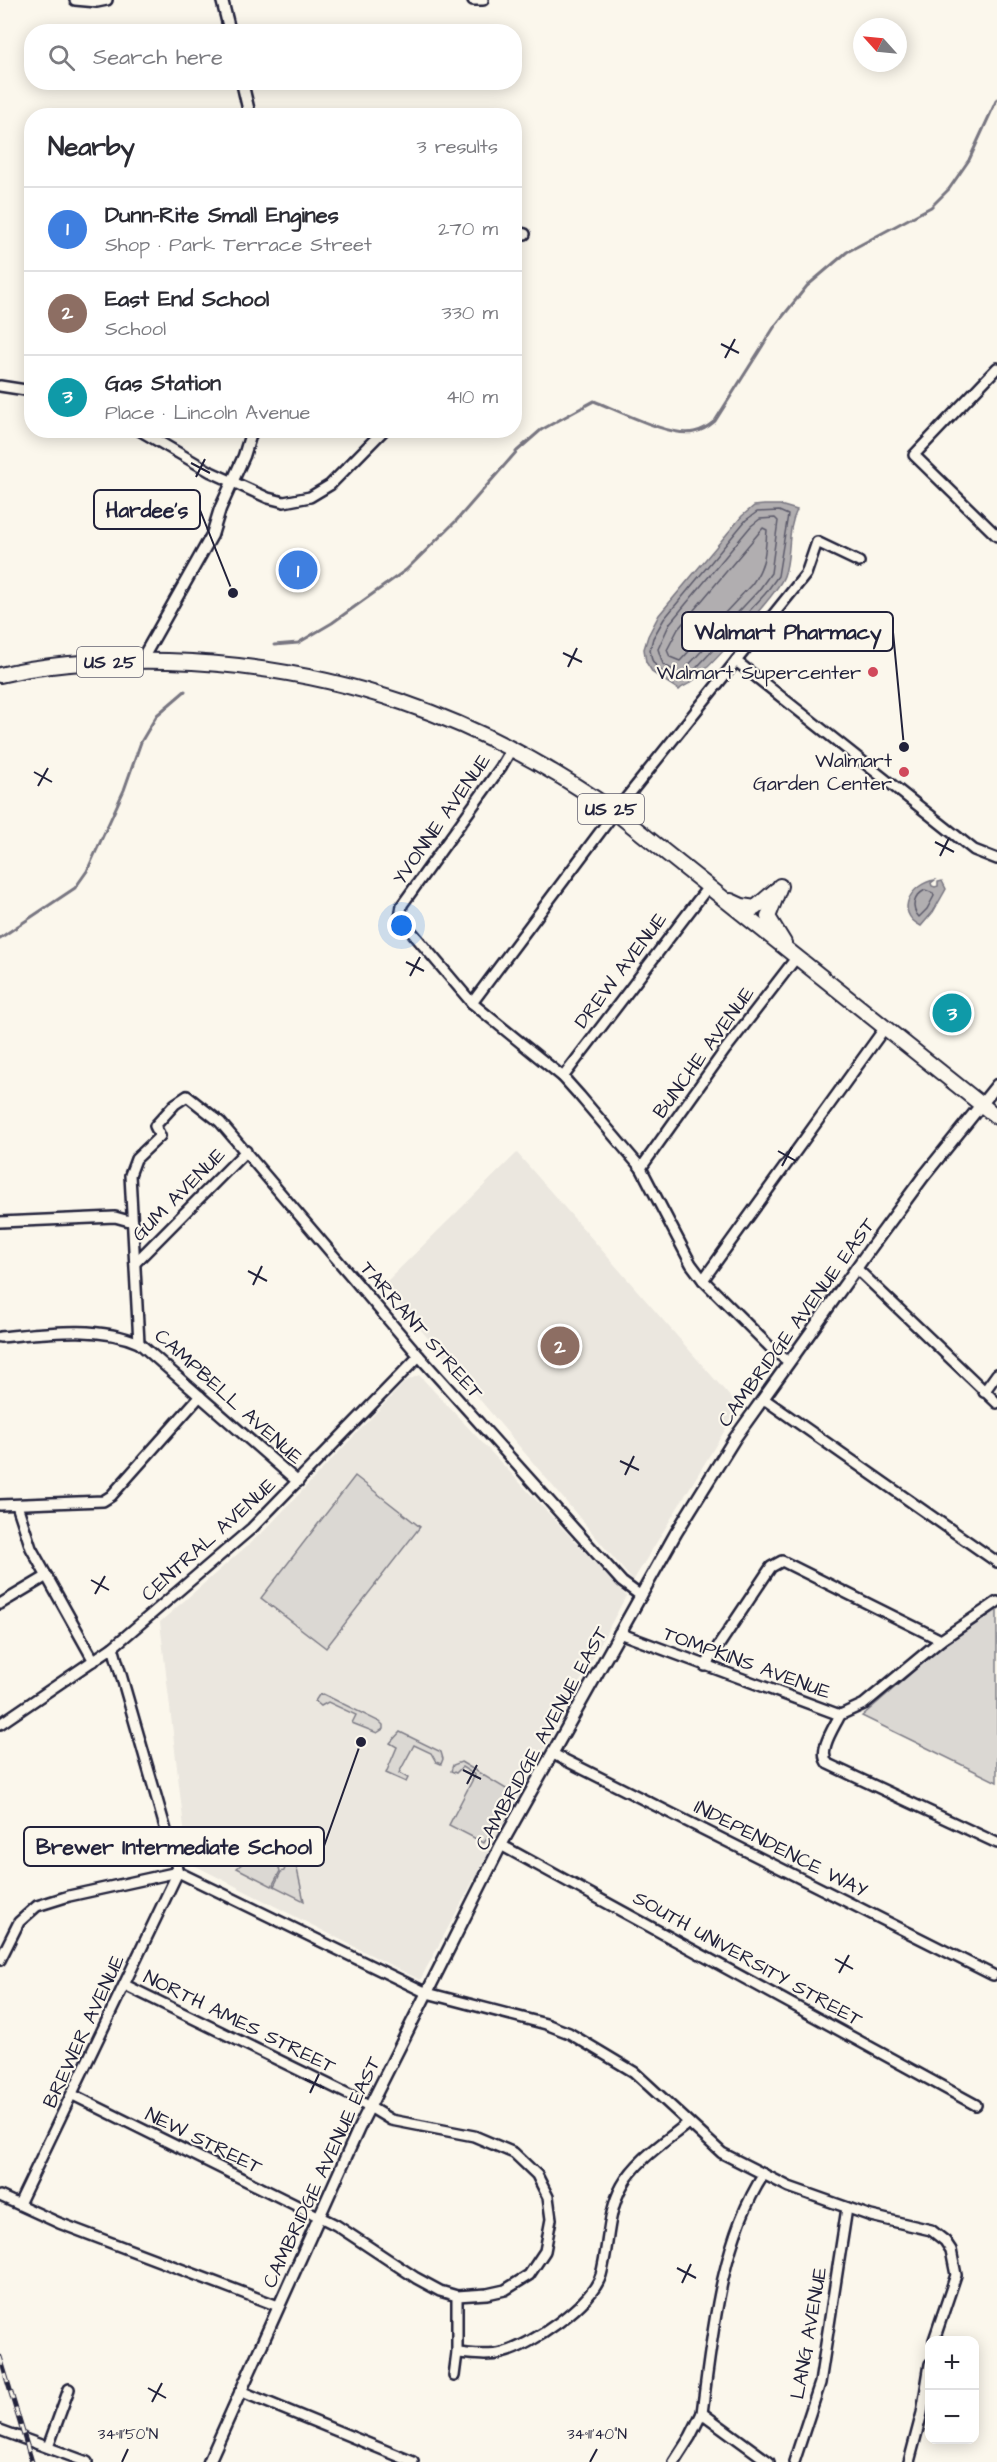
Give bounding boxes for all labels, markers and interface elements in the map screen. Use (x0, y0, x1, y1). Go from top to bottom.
north arrow (853, 18, 907, 72)
search box (24, 24, 522, 90)
icon: search (45, 41, 78, 74)
text: Search here (93, 42, 223, 73)
text: Nearby (48, 129, 135, 165)
text: 3 results (416, 133, 498, 161)
text: Dunn-Rite Small Engines (105, 200, 339, 231)
text: 1 (66, 215, 69, 243)
text: 270 m (438, 215, 498, 243)
text: Shop · Park Terrace Street (105, 231, 372, 259)
text: East End School (105, 284, 269, 315)
text: 2 (62, 299, 73, 327)
text: 330 m (441, 299, 498, 327)
text: School (105, 315, 166, 343)
text: Gas Station (105, 368, 221, 399)
text: 3 (62, 383, 73, 411)
text: 410 m (446, 383, 498, 411)
text: Place · Lincoln Avenue (105, 399, 310, 427)
callout: Hardee's (94, 490, 200, 529)
text: Hardee's (106, 496, 189, 525)
pin: 1 (278, 548, 318, 592)
callout: Walmart Pharmacy (682, 612, 893, 651)
text: Walmart Pharmacy (693, 618, 882, 650)
road number: US 25 (77, 647, 143, 677)
place label: Walmart Supercenter (657, 659, 861, 687)
marker: Walmart Supercenter (866, 665, 880, 679)
place label: Walmart Garden Center (753, 747, 892, 798)
street label: YVONNE AVENUE (386, 748, 498, 891)
marker: Walmart Garden Center (897, 765, 911, 779)
road number: US 25 (578, 794, 644, 824)
street label: DREW AVENUE (568, 907, 674, 1034)
your location (387, 911, 416, 940)
street label: BUNCHE AVENUE (646, 981, 761, 1124)
pin: 3 (932, 990, 972, 1036)
street label: GUM AVENUE (126, 1141, 232, 1248)
street label: CAMBRIDGE AVENUE EAST (711, 1212, 883, 1433)
street label: TARRANT STREET (353, 1255, 490, 1406)
street label: CAMPBELL AVENUE (148, 1322, 309, 1471)
pin: 2 (540, 1324, 580, 1368)
street label: CENTRAL AVENUE (135, 1471, 282, 1608)
street label: TOMPKINS AVENUE (659, 1620, 835, 1706)
street label: CAMBRIDGE AVENUE EAST (468, 1621, 616, 1856)
street label: INDEPENDENCE WAY (689, 1793, 872, 1905)
callout: Brewer Intermediate School (24, 1827, 324, 1866)
text: Brewer Intermediate School (36, 1833, 313, 1862)
street label: SOUTH UNIVERSITY STREET (628, 1884, 868, 2034)
street label: BREWER AVENUE (36, 1950, 132, 2113)
street label: NORTH AMES STREET (139, 1963, 341, 2081)
street label: CAMBRIDGE AVENUE EAST (256, 2052, 388, 2293)
street label: NEW STREET (140, 2100, 267, 2182)
street label: LANG AVENUE (784, 2265, 834, 2402)
map controls (925, 2336, 979, 2444)
button: + (925, 2336, 979, 2390)
button: − (925, 2390, 979, 2444)
text: 34°11'50"N (98, 2424, 158, 2445)
text: 34°11'40"N (567, 2424, 627, 2445)

